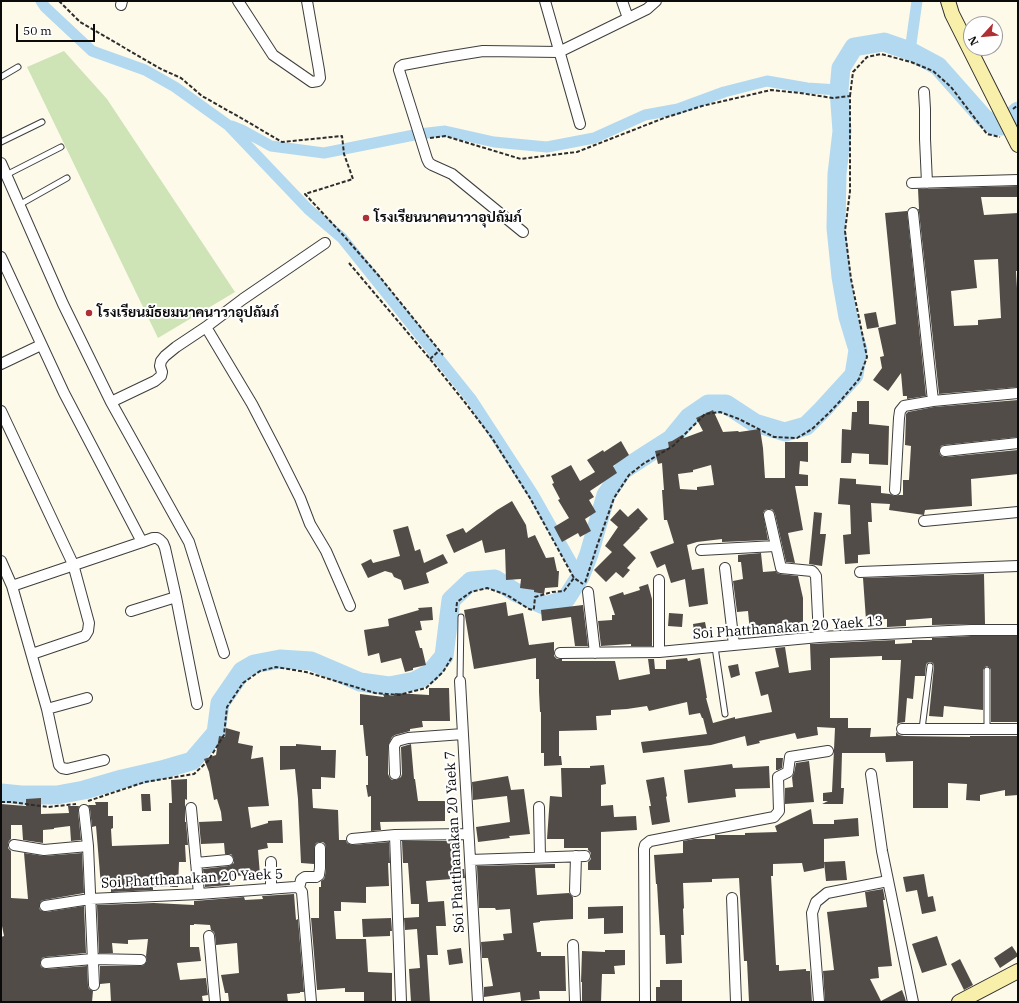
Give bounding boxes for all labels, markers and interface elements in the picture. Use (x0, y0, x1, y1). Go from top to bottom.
scale bar (18, 16, 97, 42)
north arrow (963, 16, 1003, 56)
text: 50 m (23, 23, 52, 38)
text: N (965, 34, 981, 48)
place label: โรงเรียนนาคนาวาอุปถัมภ์ (374, 210, 522, 226)
marker: โรงเรียนนาคนาวาอุปถัมภ์ (361, 213, 371, 223)
place label: โรงเรียนมัธยมนาคนาวาอุปถัมภ์ (97, 305, 279, 321)
marker: โรงเรียนมัธยมนาคนาวาอุปถัมภ์ (84, 308, 94, 318)
street label: Soi Phatthanakan 20 Yaek 13 (692, 613, 884, 643)
street label: Soi Phatthanakan 20 Yaek 7 (442, 750, 468, 934)
street label: Soi Phatthanakan 20 Yaek 5 (100, 866, 284, 892)

